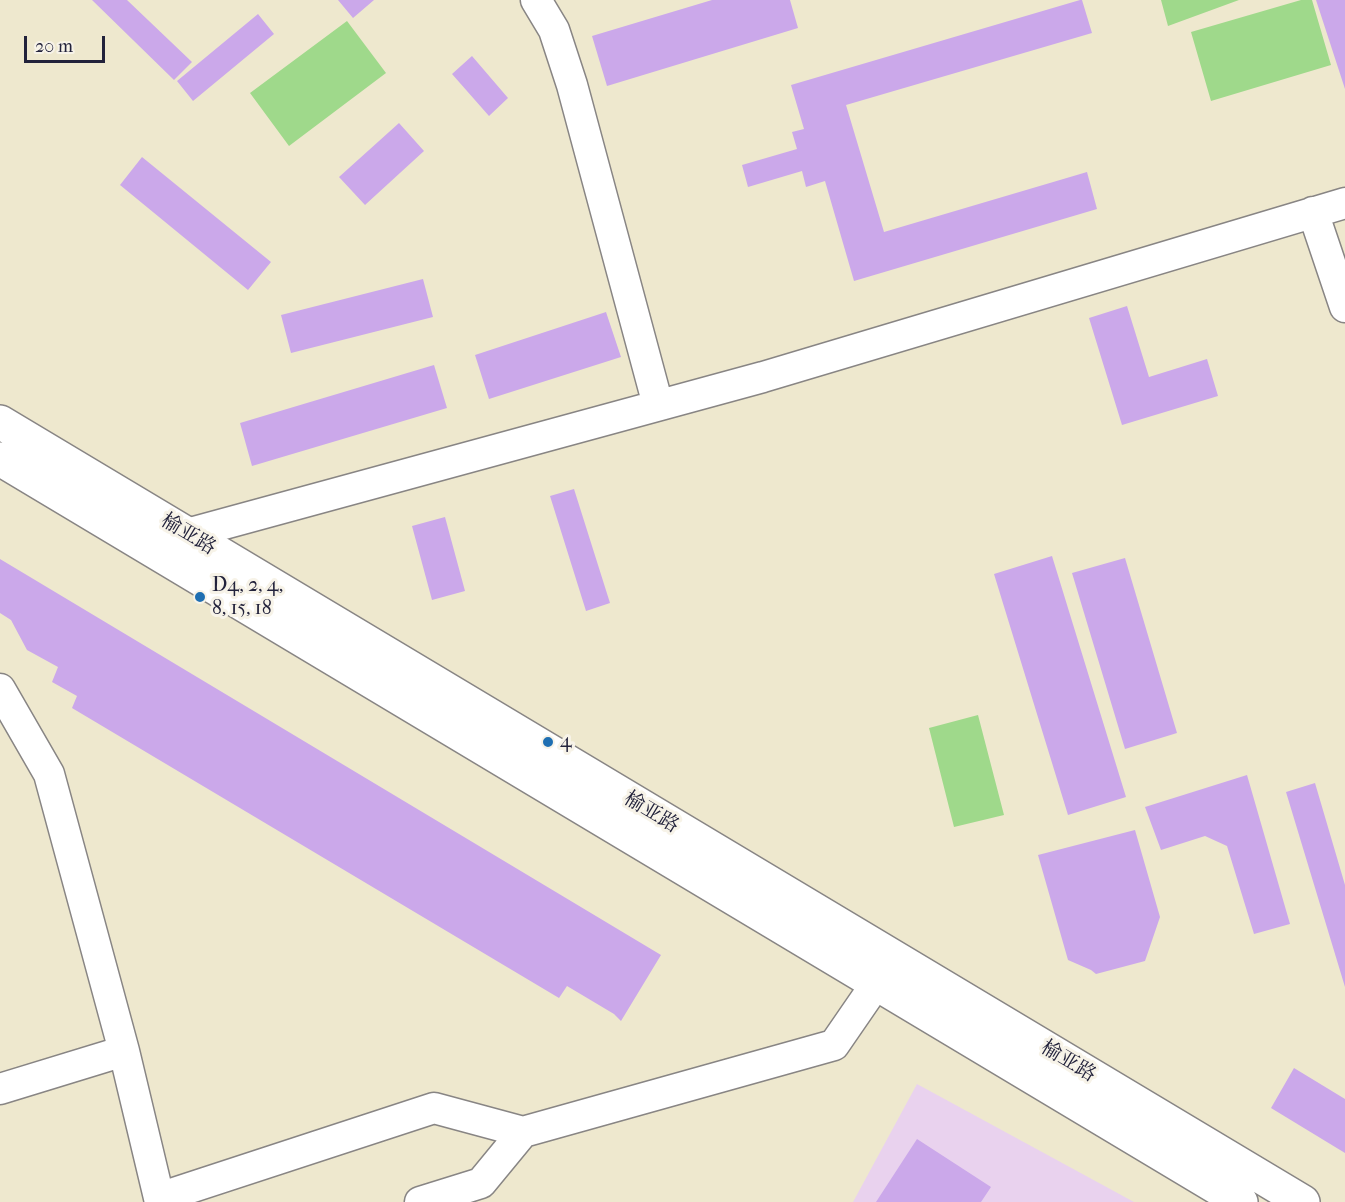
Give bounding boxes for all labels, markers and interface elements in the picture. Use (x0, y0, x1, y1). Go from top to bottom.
scale bar (27, 24, 108, 62)
text: 20 m (35, 36, 73, 57)
street label: 榆亚路 (156, 509, 220, 561)
place label: D4, 2, 4, 8, 15, 18 (212, 574, 283, 621)
marker: D4, 2, 4, 8, 15, 18 (193, 590, 207, 604)
place label: 4 (560, 730, 572, 754)
marker: 4 (541, 735, 555, 749)
street label: 榆亚路 (619, 787, 683, 839)
street label: 榆亚路 (1036, 1036, 1100, 1088)

